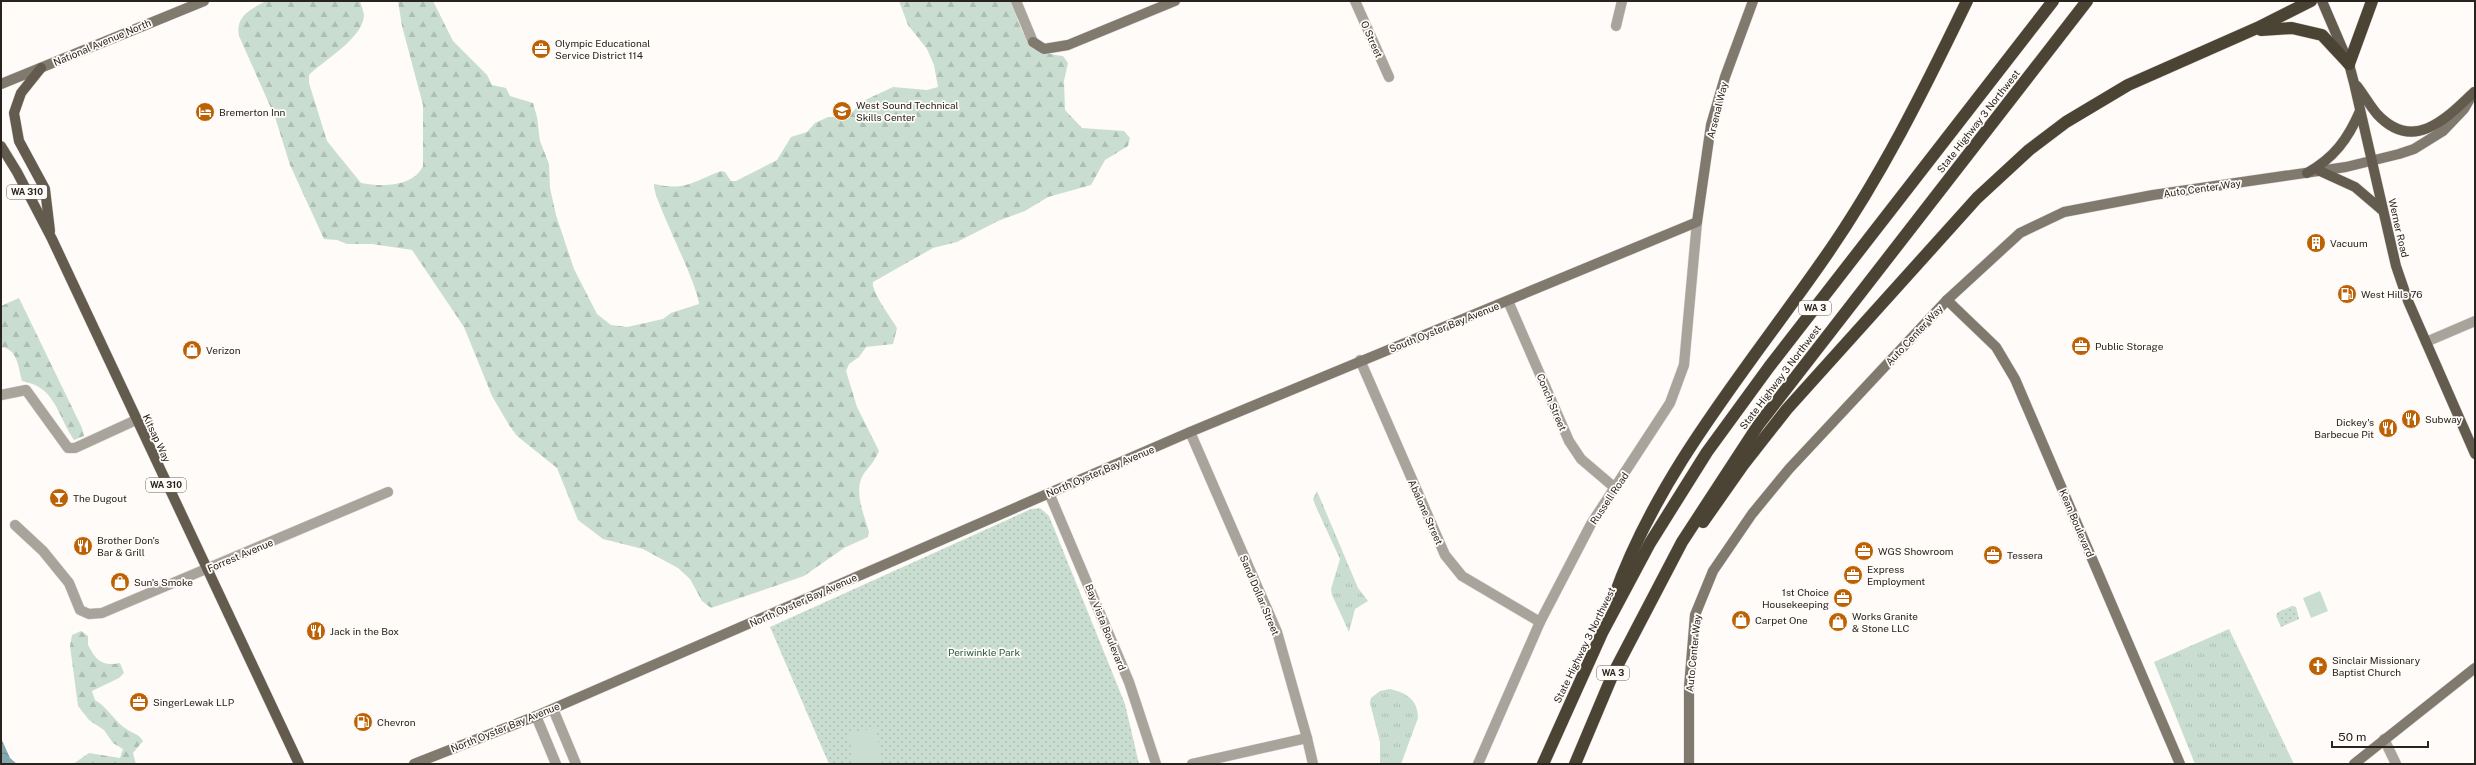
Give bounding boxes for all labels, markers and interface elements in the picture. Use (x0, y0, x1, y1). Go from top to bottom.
street label: National Avenue North (51, 16, 153, 68)
street label: O Street (1359, 19, 1385, 59)
place label: Olympic Educational Service District 114 (555, 37, 650, 61)
office icon: Olympic Educational Service District 114 (530, 38, 552, 60)
street label: State Highway 3 Northwest (1934, 67, 2022, 175)
street label: Arsenal Way (1704, 80, 1730, 140)
place label: West Sound Technical Skills Center (856, 99, 959, 123)
school or university icon: West Sound Technical Skills Center (831, 100, 853, 122)
hotel icon: Bremerton Inn (194, 101, 216, 123)
place label: Bremerton Inn (219, 106, 285, 118)
street label: Auto Center Way (2163, 177, 2242, 199)
road number: WA 310 (7, 185, 47, 199)
street label: Werner Road (2386, 197, 2412, 259)
building icon: Vacuum (2305, 232, 2327, 254)
place label: Vacuum (2330, 237, 2368, 249)
fuel station icon: West Hills 76 (2336, 283, 2358, 305)
place label: West Hills 76 (2361, 288, 2422, 300)
street label: South Oyster Bay Avenue (1387, 299, 1501, 355)
road number: WA 3 (1799, 301, 1831, 315)
street label: Auto Center Way (1883, 302, 1945, 368)
street label: State Highway 3 Northwest (1737, 322, 1823, 432)
office icon: Public Storage (2070, 335, 2092, 357)
shop icon: Verizon (181, 339, 203, 361)
place label: Public Storage (2095, 340, 2164, 352)
place label: Verizon (206, 344, 241, 356)
street label: Conch Street (1535, 372, 1569, 433)
restaurant icon: Subway (2400, 408, 2422, 430)
street label: Kitsap Way (141, 412, 174, 465)
place label: Subway (2425, 413, 2463, 425)
place label: Dickey's Barbecue Pit (2314, 416, 2374, 440)
restaurant icon: Dickey's Barbecue Pit (2377, 417, 2399, 439)
street label: North Oyster Bay Avenue (1044, 443, 1156, 499)
street label: Russell Road (1587, 470, 1631, 526)
road number: WA 310 (146, 478, 186, 492)
street label: Abalone Street (1406, 478, 1446, 546)
bar icon: The Dugout (48, 487, 70, 509)
street label: Kean Boulevard (2057, 487, 2097, 559)
place label: The Dugout (73, 492, 127, 504)
place label: Brother Don's Bar & Grill (97, 534, 159, 558)
restaurant icon: Brother Don's Bar & Grill (72, 535, 94, 557)
street label: Forrest Avenue (205, 536, 275, 574)
office icon: WGS Showroom (1853, 540, 1875, 562)
office icon: Tessera (1982, 544, 2004, 566)
place label: WGS Showroom (1878, 545, 1953, 557)
place label: Tessera (2007, 549, 2043, 561)
street label: Sand Dollar Street (1238, 553, 1282, 637)
place label: Express Employment (1867, 563, 1925, 587)
office icon: Express Employment (1842, 564, 1864, 586)
shop icon: Sun's Smoke (109, 571, 131, 593)
street label: North Oyster Bay Avenue (747, 571, 859, 629)
place label: Sun's Smoke (134, 576, 193, 588)
street label: Bay Vista Boulevard (1083, 582, 1129, 672)
street label: State Highway 3 Northwest (1551, 585, 1617, 705)
place label: 1st Choice Housekeeping (1762, 586, 1829, 610)
office icon: 1st Choice Housekeeping (1832, 587, 1854, 609)
shop icon: Carpet One (1730, 609, 1752, 631)
place label: Works Granite & Stone LLC (1852, 610, 1918, 634)
shop icon: Works Granite & Stone LLC (1827, 611, 1849, 633)
street label: Auto Center Way (1683, 613, 1703, 692)
place label: Carpet One (1755, 614, 1808, 626)
restaurant icon: Jack in the Box (305, 620, 327, 642)
place label: Jack in the Box (330, 625, 399, 637)
park label: Periwinkle Park (948, 646, 1020, 658)
place label: Sinclair Missionary Baptist Church (2332, 654, 2421, 678)
church icon: Sinclair Missionary Baptist Church (2307, 655, 2329, 677)
road number: WA 3 (1597, 666, 1629, 680)
office icon: SingerLewak LLP (128, 691, 150, 713)
place label: SingerLewak LLP (153, 696, 235, 708)
street label: North Oyster Bay Avenue (449, 700, 562, 754)
fuel station icon: Chevron (352, 711, 374, 733)
place label: Chevron (377, 716, 416, 728)
scale bar (2332, 723, 2428, 749)
text: 50 m (2338, 730, 2366, 744)

